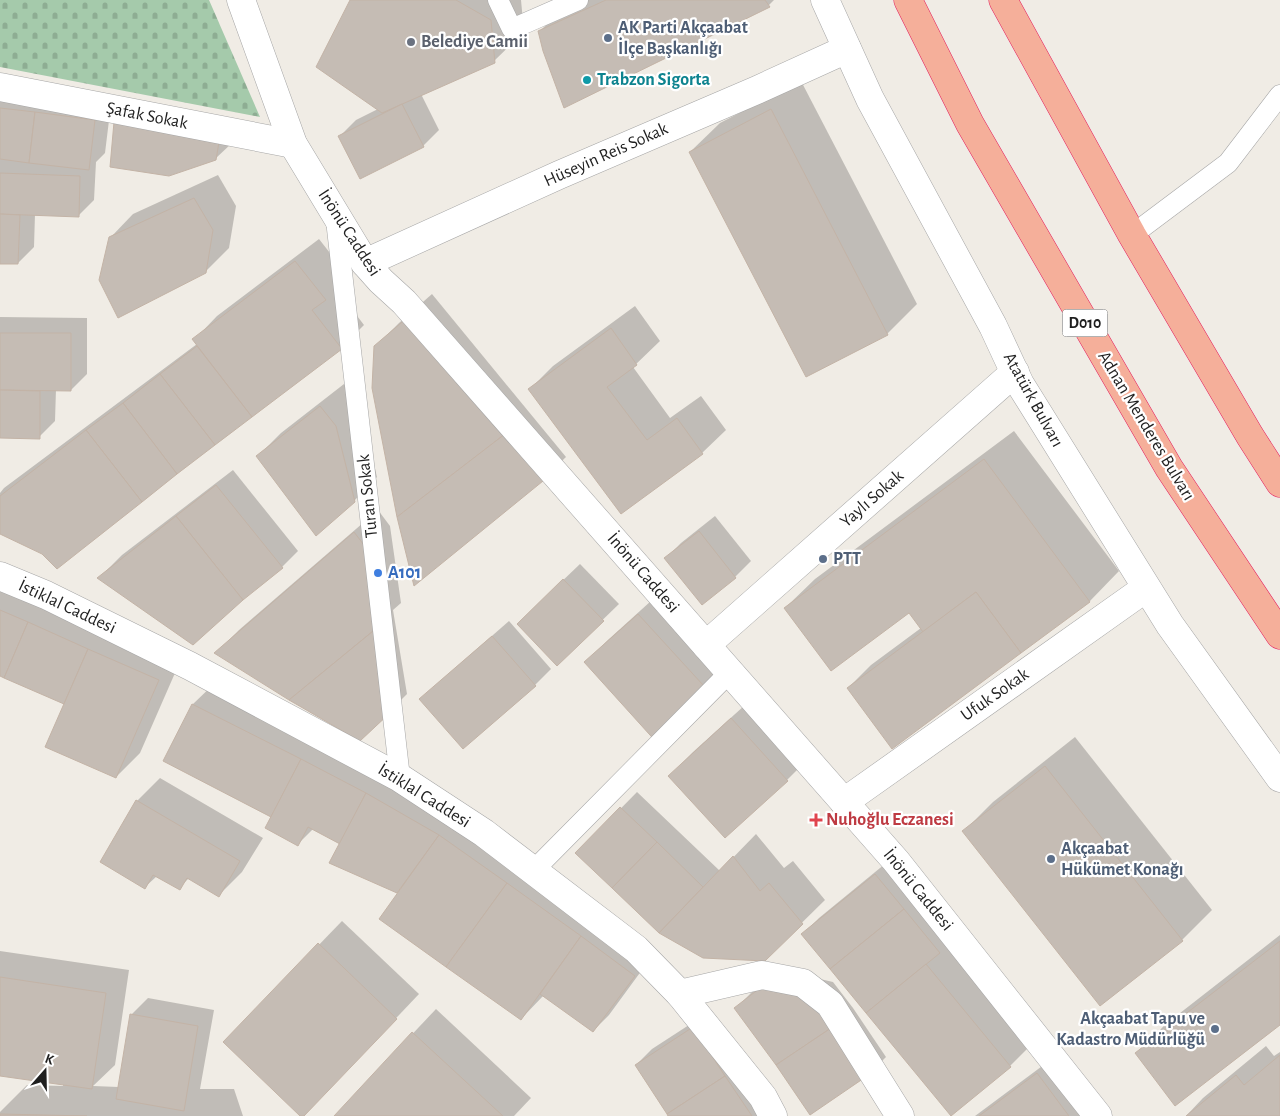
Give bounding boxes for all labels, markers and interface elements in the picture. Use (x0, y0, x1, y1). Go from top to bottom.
place label: AK Parti Akçaabat İlçe Başkanlığı (618, 19, 748, 58)
marker: AK Parti Akçaabat İlçe Başkanlığı (602, 32, 614, 44)
place label: Belediye Camii (421, 33, 528, 51)
marker: Belediye Camii (405, 36, 417, 48)
place label: Trabzon Sigorta (597, 71, 710, 89)
marker: Trabzon Sigorta (581, 74, 593, 86)
street label: Şafak Sokak (105, 99, 190, 133)
street label: Hüseyin Reis Sokak (541, 119, 671, 190)
street label: İnönü Caddesi (314, 185, 385, 280)
road number: D010 (1062, 309, 1108, 336)
street label: Adnan Menderes Bulvarı (1094, 348, 1198, 504)
street label: Atatürk Bulvarı (1000, 350, 1066, 450)
street label: Turan Sokak (355, 453, 381, 539)
street label: Yaylı Sokak (837, 466, 908, 531)
street label: İnönü Caddesi (604, 528, 684, 617)
place label: PTT (833, 550, 861, 568)
marker: PTT (817, 553, 829, 565)
place label: A101 (388, 564, 421, 582)
marker: A101 (372, 567, 384, 579)
street label: İstiklal Caddesi (16, 575, 119, 637)
street label: Ufuk Sokak (958, 665, 1033, 725)
street label: İstiklal Caddesi (375, 759, 474, 832)
place label: Nuhoğlu Eczanesi (826, 811, 954, 829)
marker: Nuhoğlu Eczanesi (810, 814, 822, 826)
place label: Akçaabat Hükümet Konağı (1061, 840, 1184, 879)
street label: İnönü Caddesi (880, 844, 958, 934)
marker: Akçaabat Hükümet Konağı (1045, 853, 1057, 865)
place label: Akçaabat Tapu ve Kadastro Müdürlüğü (1056, 1010, 1206, 1049)
marker: Akçaabat Tapu ve Kadastro Müdürlüğü (1209, 1023, 1221, 1035)
north arrow (20, 1046, 70, 1096)
text: K (43, 1052, 56, 1068)

